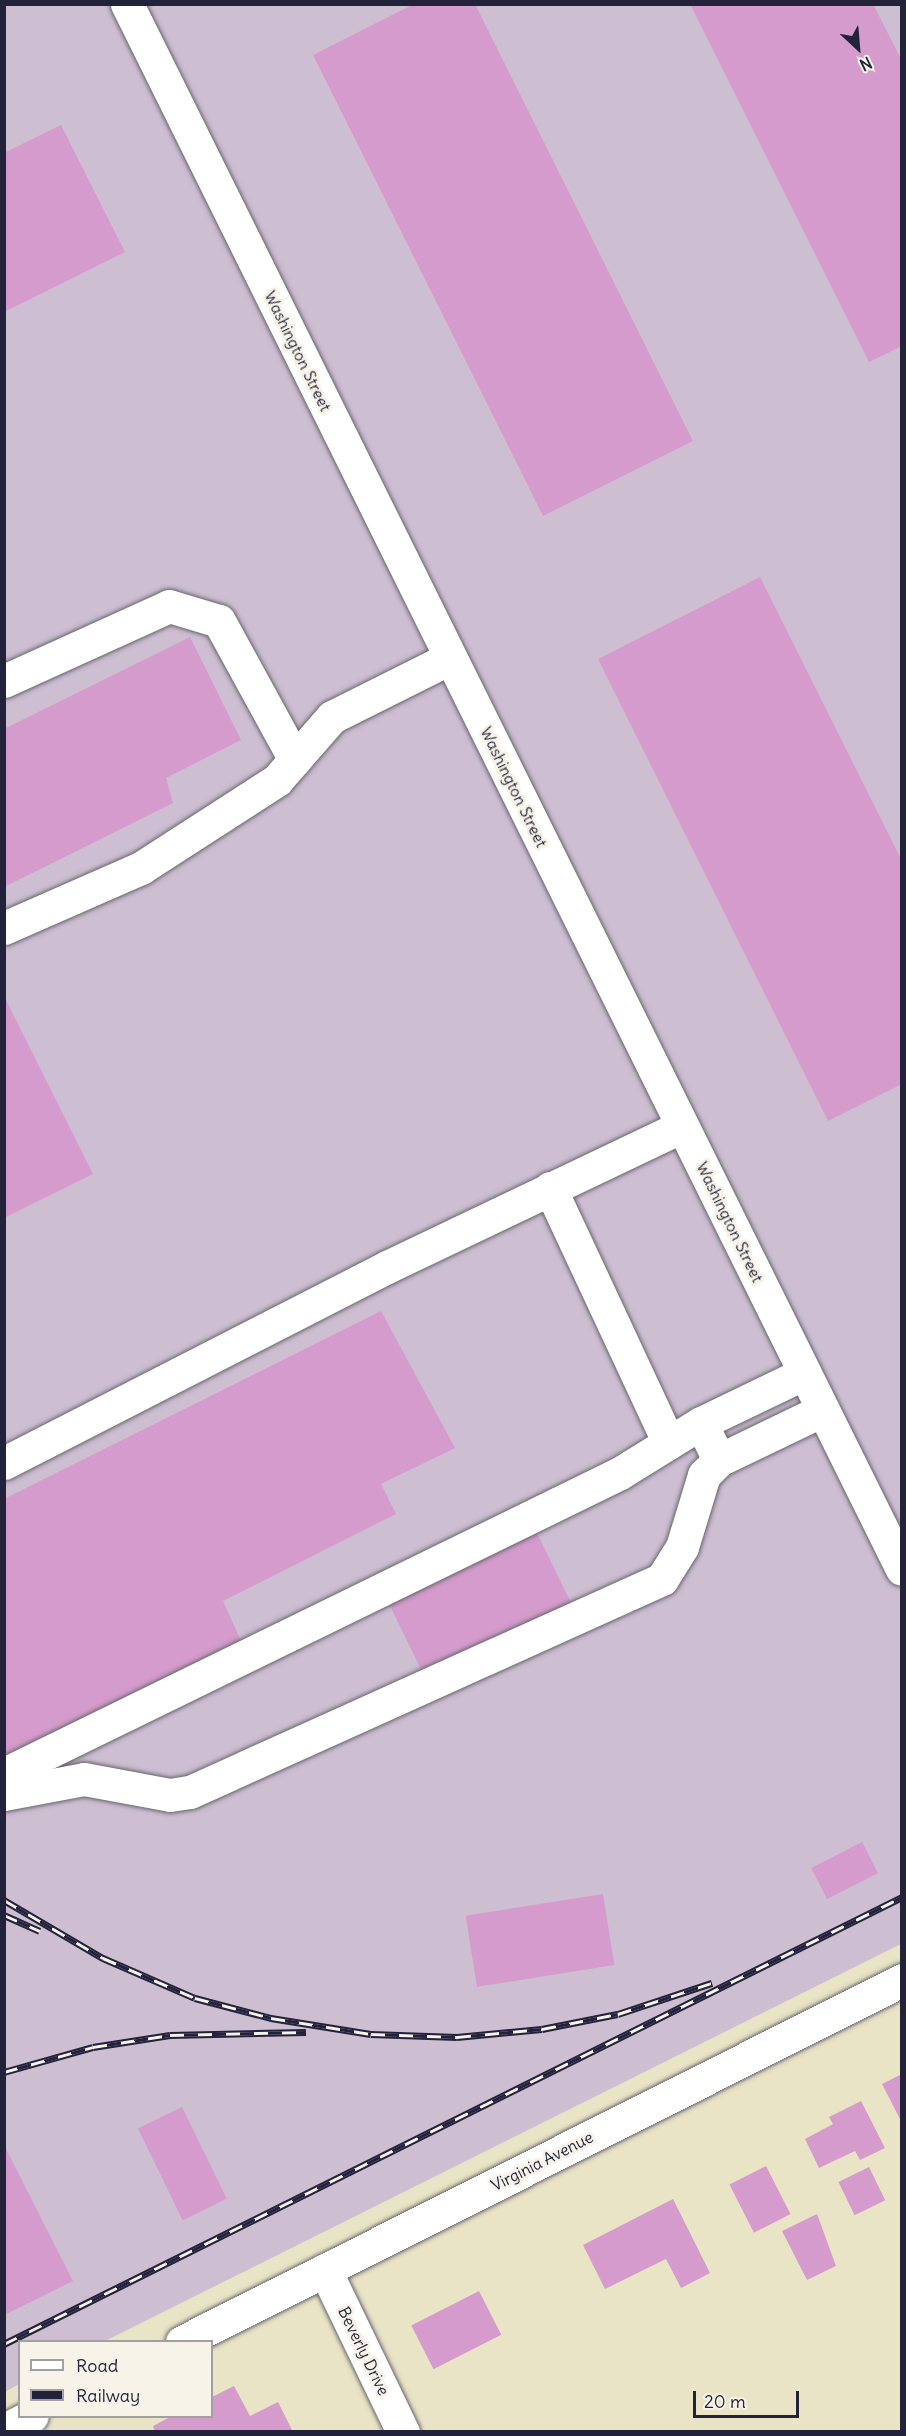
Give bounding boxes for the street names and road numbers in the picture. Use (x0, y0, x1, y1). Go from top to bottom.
street label: Washington Street (261, 288, 335, 414)
street label: Washington Street (477, 724, 551, 850)
street label: Washington Street (693, 1159, 767, 1285)
street label: Virginia Avenue (488, 2127, 596, 2195)
street label: Beverly Drive (334, 2303, 394, 2399)

